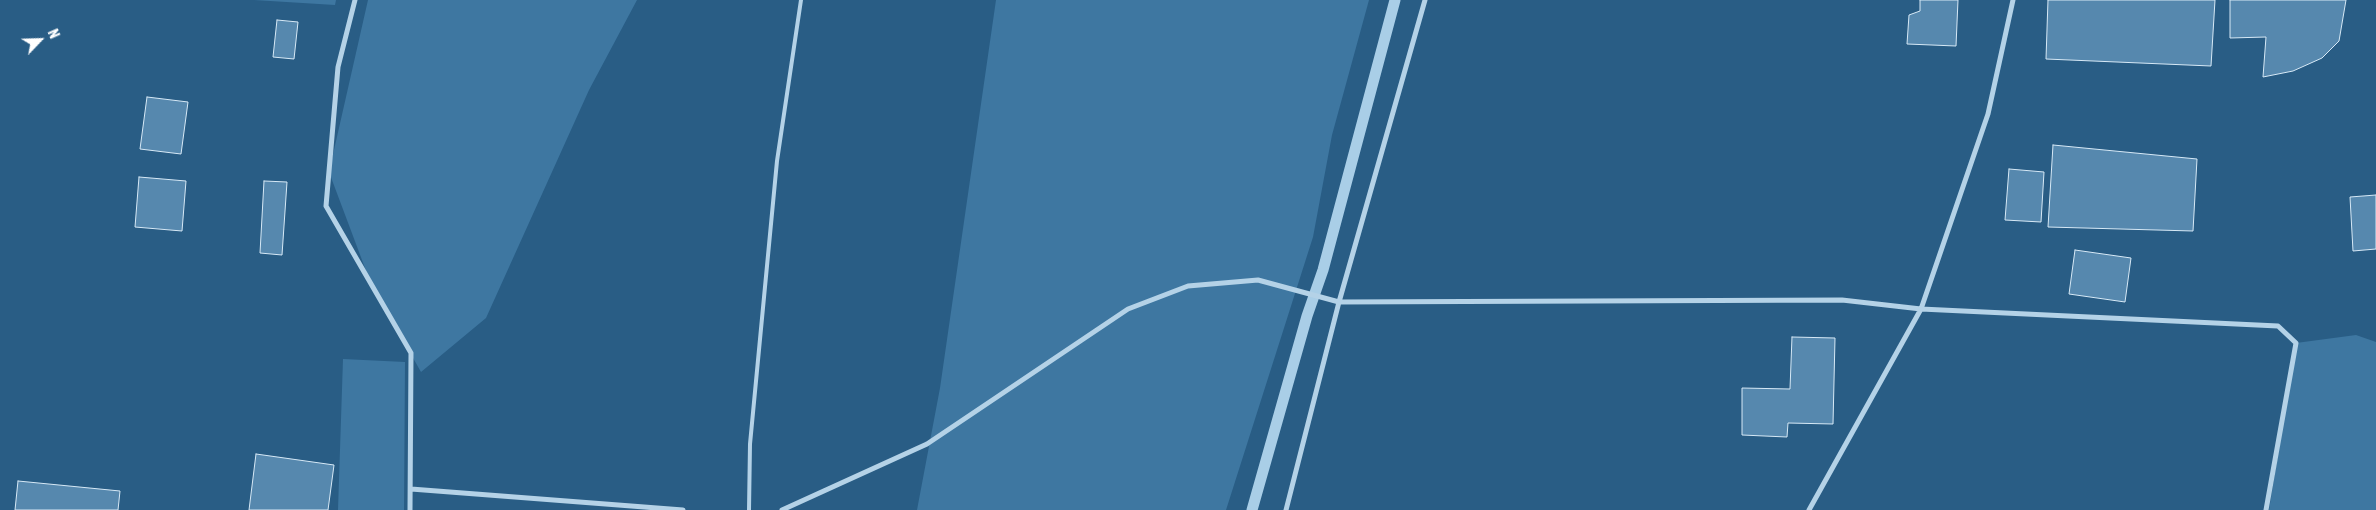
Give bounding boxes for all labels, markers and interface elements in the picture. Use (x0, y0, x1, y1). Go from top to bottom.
north arrow (15, 15, 65, 65)
text: N (45, 27, 63, 41)

